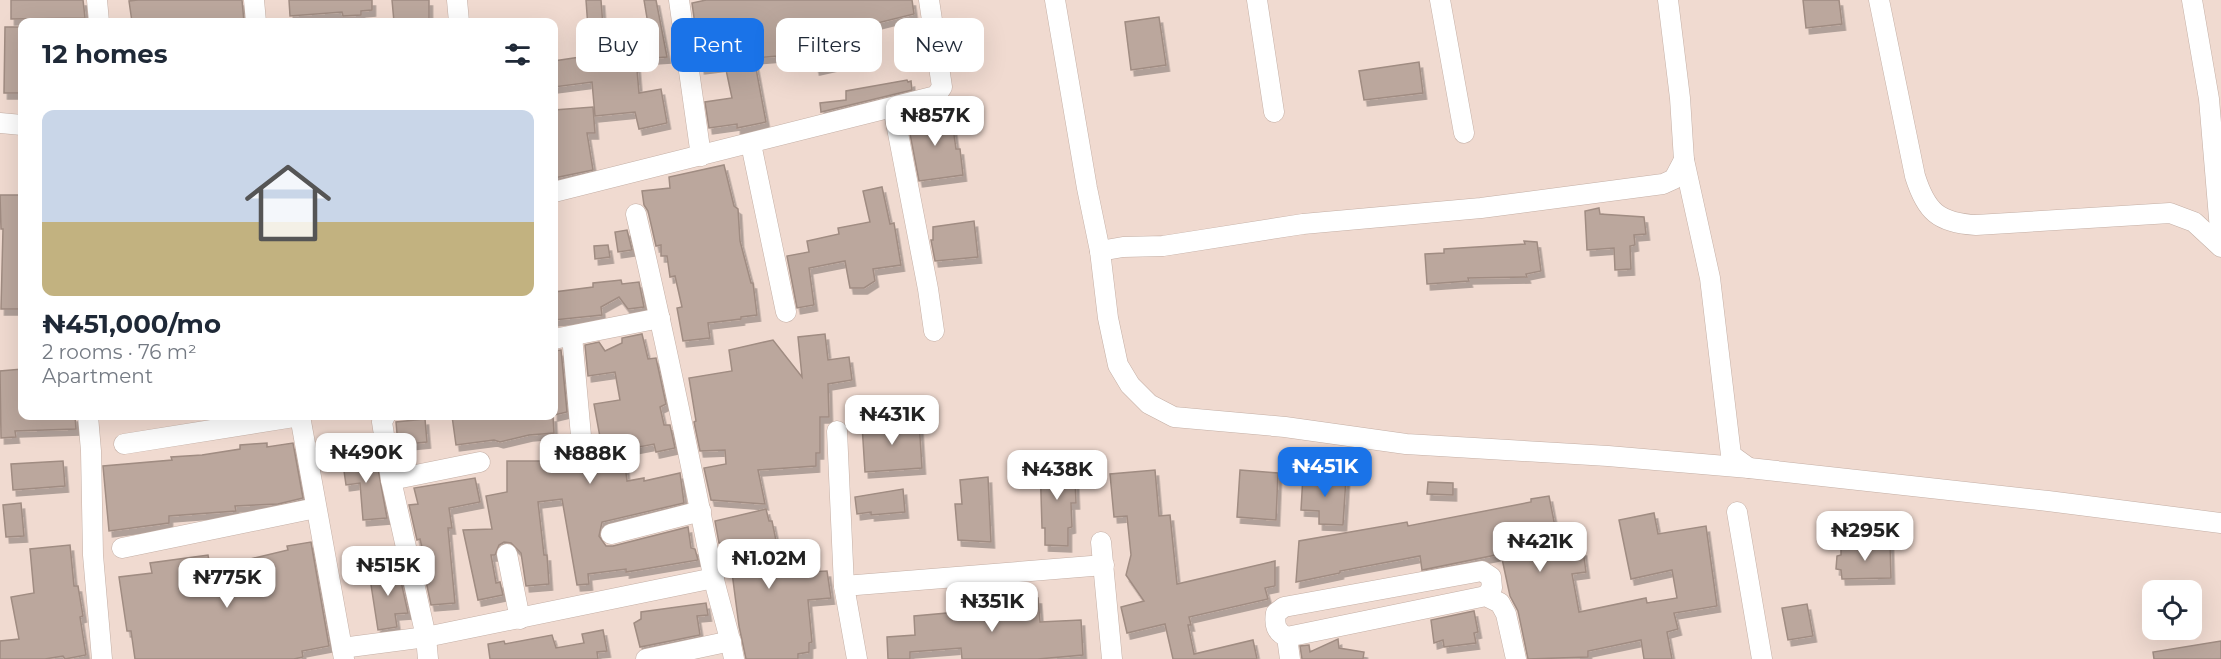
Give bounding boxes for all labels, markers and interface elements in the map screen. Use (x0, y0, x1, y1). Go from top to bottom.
chip: Buy (576, 18, 659, 72)
chip: Rent (671, 18, 764, 72)
chip: Filters (776, 18, 882, 72)
chip: New (894, 18, 984, 72)
text: 12 homes (42, 38, 168, 70)
icon: filters (501, 38, 534, 71)
pin: ₦857K (893, 96, 977, 147)
text: ₦857K (900, 103, 970, 127)
icon: home (234, 149, 342, 257)
text: ₦451,000/mo (42, 308, 221, 340)
text: 2 rooms · 76 m² (42, 340, 197, 364)
text: Apartment (42, 364, 153, 388)
pin: ₦431K (850, 395, 934, 446)
text: ₦431K (859, 402, 925, 426)
pin: ₦490K (324, 433, 408, 484)
pin: ₦888K (548, 434, 632, 485)
text: ₦490K (330, 440, 402, 464)
text: ₦888K (554, 441, 626, 465)
pin: ₦451K (1283, 447, 1367, 498)
pin: ₦438K (1015, 450, 1099, 501)
text: ₦451K (1292, 454, 1358, 478)
text: ₦438K (1021, 457, 1093, 481)
pin: ₦295K (1823, 511, 1907, 562)
text: ₦295K (1830, 518, 1900, 542)
pin: ₦421K (1498, 522, 1582, 573)
text: ₦421K (1507, 529, 1573, 553)
pin: ₦1.02M (720, 539, 818, 590)
pin: ₦515K (346, 546, 430, 597)
text: ₦1.02M (731, 546, 807, 570)
text: ₦515K (356, 553, 420, 577)
pin: ₦775K (185, 558, 269, 609)
text: ₦775K (192, 565, 262, 589)
map controls (2142, 580, 2202, 640)
button: locate (2142, 580, 2202, 640)
pin: ₦351K (950, 582, 1034, 633)
text: ₦351K (960, 589, 1024, 613)

